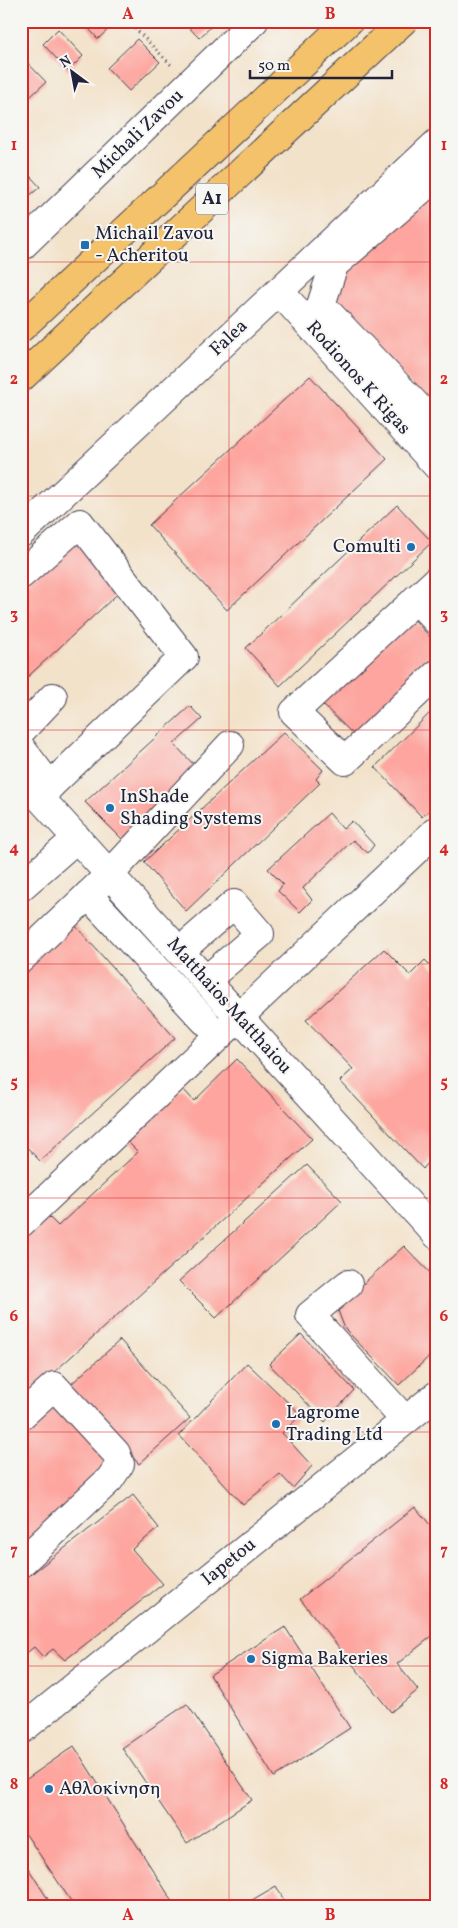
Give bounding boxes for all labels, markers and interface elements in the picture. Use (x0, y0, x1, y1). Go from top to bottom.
text: A (122, 4, 134, 26)
text: B (325, 4, 336, 26)
north arrow (48, 48, 98, 98)
scale bar (250, 48, 393, 80)
text: N (57, 51, 75, 73)
text: 50 m (258, 56, 290, 77)
street label: Michali Zavou (86, 83, 190, 185)
text: 1 (11, 135, 17, 157)
text: 1 (441, 135, 447, 157)
road number: A1 (196, 183, 228, 214)
place label: Michail Zavou - Acheritou (95, 221, 214, 269)
marker: Michail Zavou - Acheritou (79, 239, 91, 251)
street label: Falea (204, 314, 254, 362)
street label: Rodionos K Rigas (300, 315, 416, 441)
text: 2 (10, 369, 18, 391)
text: 2 (440, 369, 448, 391)
place label: Comulti (333, 534, 401, 560)
marker: Comulti (405, 541, 417, 553)
text: 3 (10, 604, 18, 626)
text: 3 (440, 604, 448, 626)
place label: InShade Shading Systems (120, 784, 262, 832)
marker: InShade Shading Systems (104, 802, 116, 814)
text: 4 (9, 838, 19, 860)
text: 4 (439, 838, 449, 860)
street label: Matthaios Matthaiou (160, 932, 298, 1080)
text: 5 (10, 1072, 18, 1094)
text: 5 (440, 1072, 448, 1094)
text: 6 (10, 1306, 19, 1328)
text: 6 (440, 1306, 449, 1328)
place label: Lagrome Trading Ltd (286, 1400, 383, 1448)
marker: Lagrome Trading Ltd (270, 1418, 282, 1430)
street label: Iapetou (196, 1532, 262, 1592)
text: 7 (10, 1540, 18, 1562)
text: 7 (440, 1540, 448, 1562)
place label: Sigma Bakeries (261, 1646, 388, 1672)
marker: Sigma Bakeries (245, 1653, 257, 1665)
text: 8 (10, 1774, 18, 1796)
text: 8 (440, 1774, 448, 1796)
place label: Αθλοκίνηση (59, 1776, 161, 1802)
marker: Αθλοκίνηση (43, 1783, 55, 1795)
text: A (122, 1905, 134, 1927)
text: B (325, 1905, 336, 1927)

